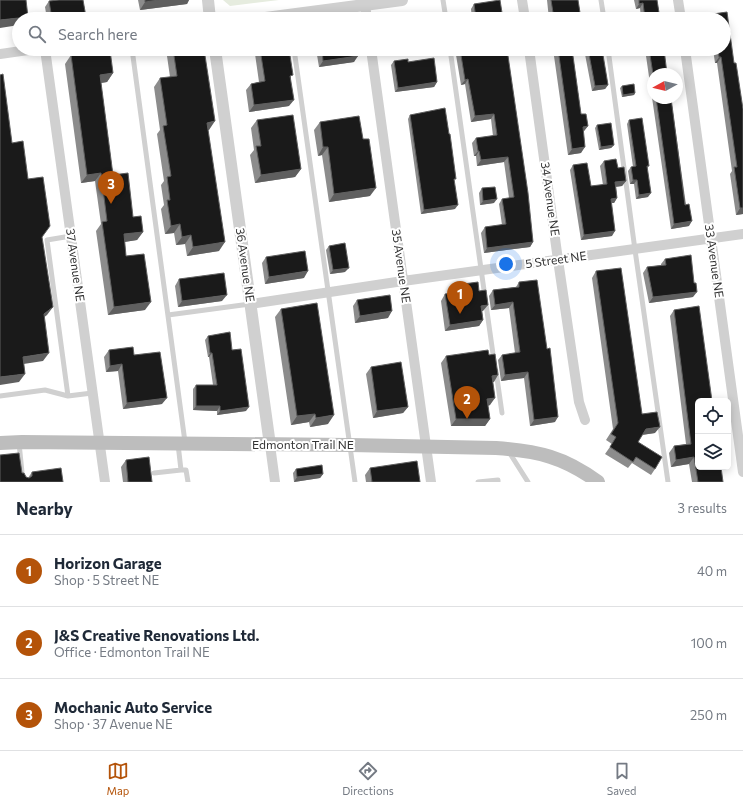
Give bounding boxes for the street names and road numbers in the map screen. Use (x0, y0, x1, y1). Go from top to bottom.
street label: 34 Avenue NE (539, 161, 563, 237)
street label: 33 Avenue NE (703, 223, 727, 299)
street label: 37 Avenue NE (64, 227, 88, 302)
street label: 36 Avenue NE (234, 227, 258, 303)
street label: 35 Avenue NE (390, 228, 414, 304)
street label: 5 Street NE (524, 248, 587, 270)
street label: Edmonton Trail NE (252, 437, 354, 451)

